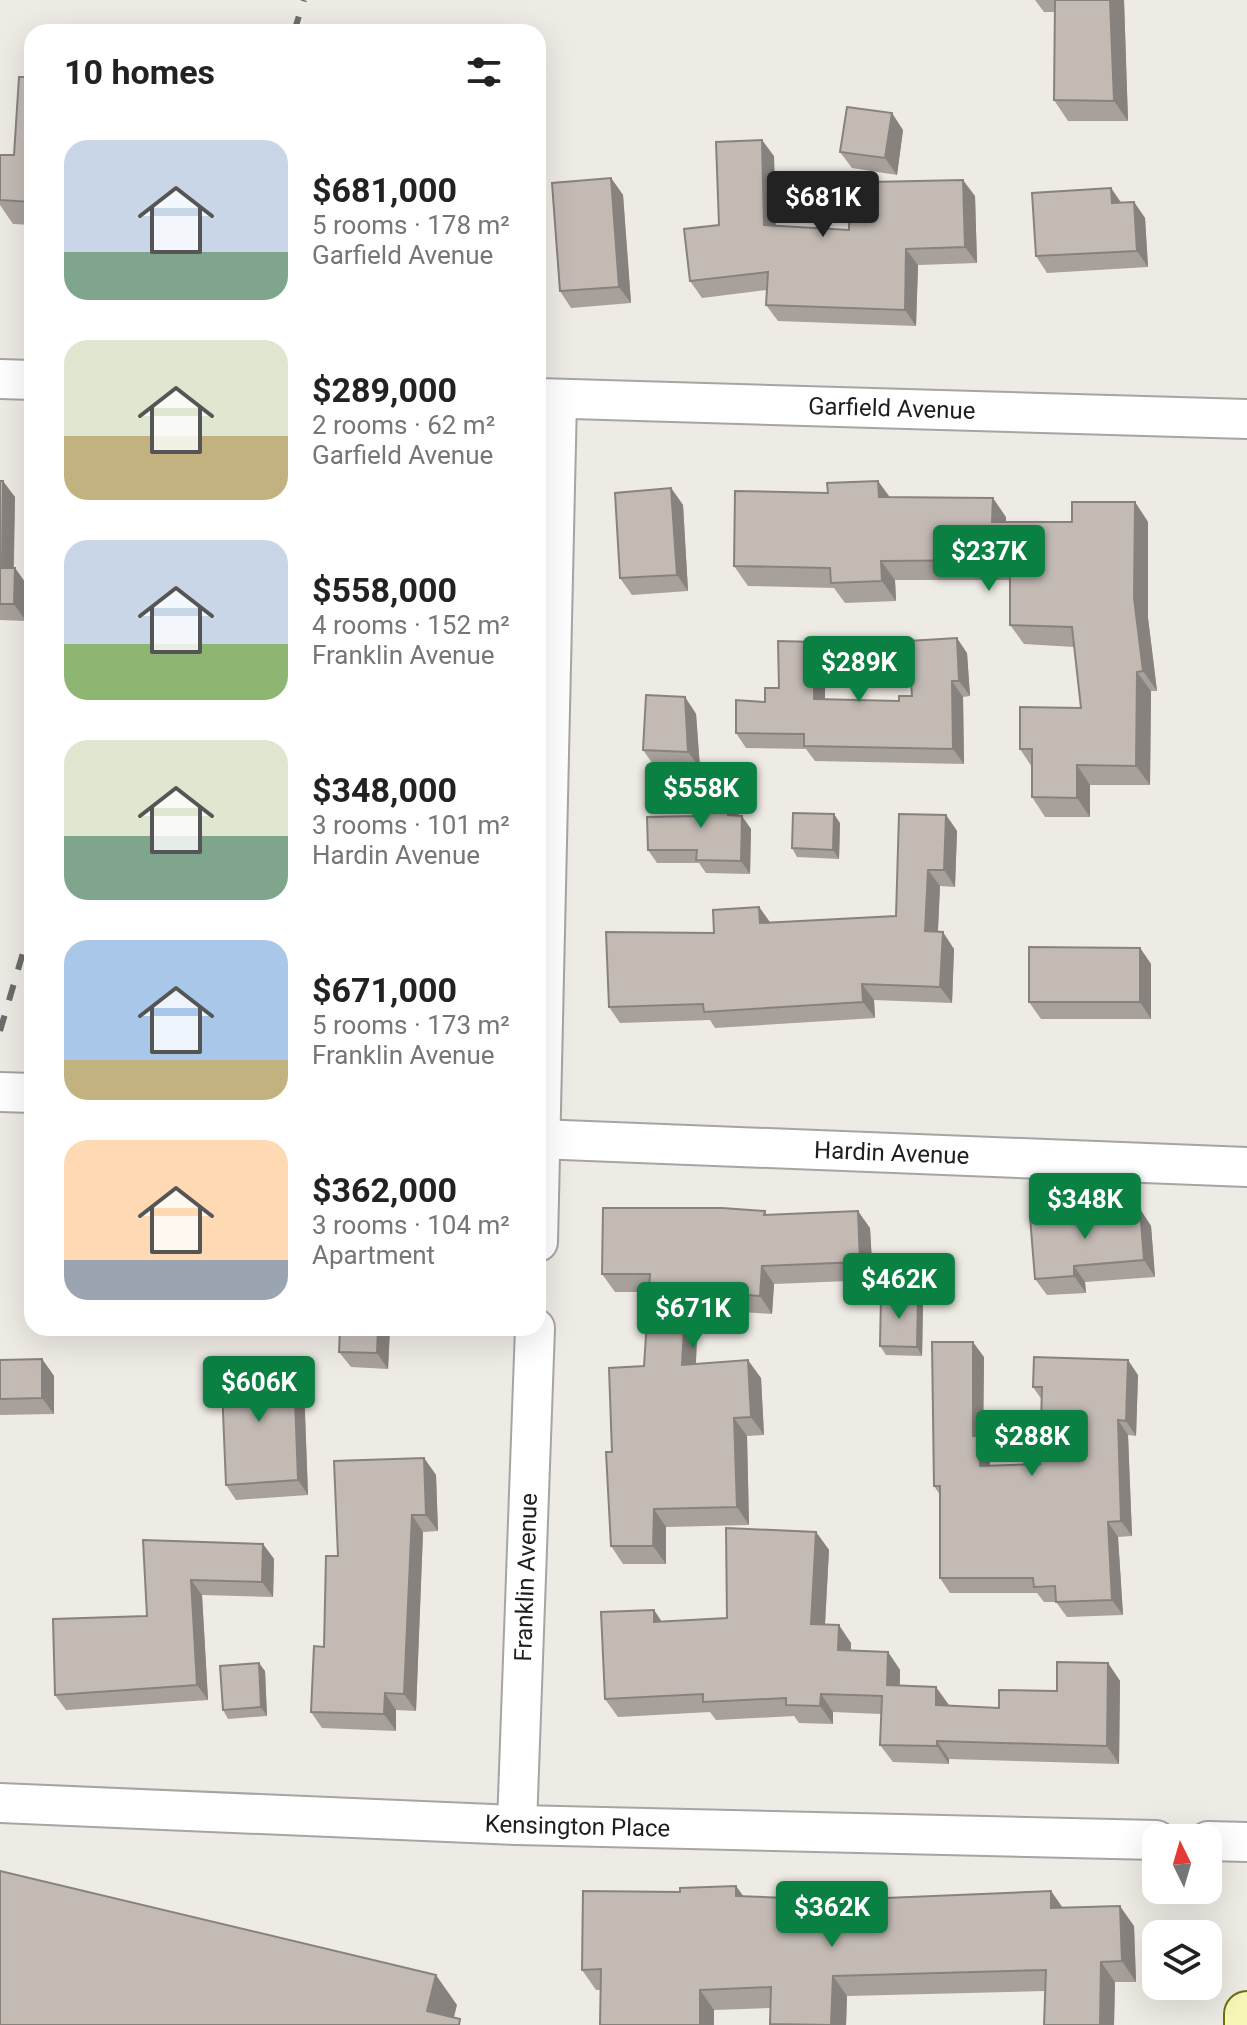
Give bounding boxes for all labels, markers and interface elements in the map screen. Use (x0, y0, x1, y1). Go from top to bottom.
icon: filters (462, 50, 506, 94)
text: 10 homes (64, 52, 215, 92)
text: $681,000 (312, 170, 457, 210)
pin: $681K (767, 171, 879, 239)
icon: home (128, 172, 224, 268)
text: $681K (785, 182, 861, 212)
text: 5 rooms · 178 m² (312, 210, 510, 240)
text: Garfield Avenue (312, 240, 493, 270)
text: $289,000 (312, 370, 457, 410)
icon: home (128, 372, 224, 468)
street label: Garfield Avenue (808, 392, 976, 425)
text: 2 rooms · 62 m² (312, 410, 495, 440)
text: Garfield Avenue (312, 440, 493, 470)
pin: $237K (933, 525, 1045, 593)
text: $237K (951, 536, 1027, 566)
text: $558,000 (312, 570, 457, 610)
icon: home (128, 572, 224, 668)
text: 4 rooms · 152 m² (312, 610, 510, 640)
pin: $289K (803, 636, 915, 704)
text: Franklin Avenue (312, 640, 495, 670)
text: $289K (821, 647, 897, 677)
pin: $558K (645, 762, 757, 830)
text: $348,000 (312, 770, 457, 810)
icon: home (128, 772, 224, 868)
text: $558K (663, 773, 739, 803)
text: 3 rooms · 101 m² (312, 810, 510, 840)
text: Hardin Avenue (312, 840, 480, 870)
text: $671,000 (312, 970, 457, 1010)
icon: home (128, 972, 224, 1068)
text: 5 rooms · 173 m² (312, 1010, 510, 1040)
text: Franklin Avenue (312, 1040, 495, 1070)
street label: Hardin Avenue (814, 1136, 970, 1170)
text: $362,000 (312, 1170, 457, 1210)
icon: home (128, 1172, 224, 1268)
pin: $348K (1029, 1173, 1141, 1241)
text: $348K (1047, 1184, 1123, 1214)
text: 3 rooms · 104 m² (312, 1210, 510, 1240)
text: Apartment (312, 1240, 435, 1270)
pin: $462K (843, 1253, 955, 1321)
text: $462K (861, 1264, 937, 1294)
pin: $671K (637, 1282, 749, 1350)
text: $671K (655, 1293, 731, 1323)
pin: $606K (203, 1356, 315, 1424)
text: $606K (221, 1367, 297, 1397)
pin: $288K (976, 1410, 1088, 1478)
text: $288K (994, 1421, 1070, 1451)
street label: Franklin Avenue (509, 1492, 543, 1662)
street label: Kensington Place (484, 1810, 671, 1843)
north arrow (1142, 1824, 1222, 1904)
map controls (1142, 1824, 1222, 2000)
pin: $362K (776, 1881, 888, 1949)
text: $362K (794, 1892, 870, 1922)
button: layers (1142, 1920, 1222, 2000)

